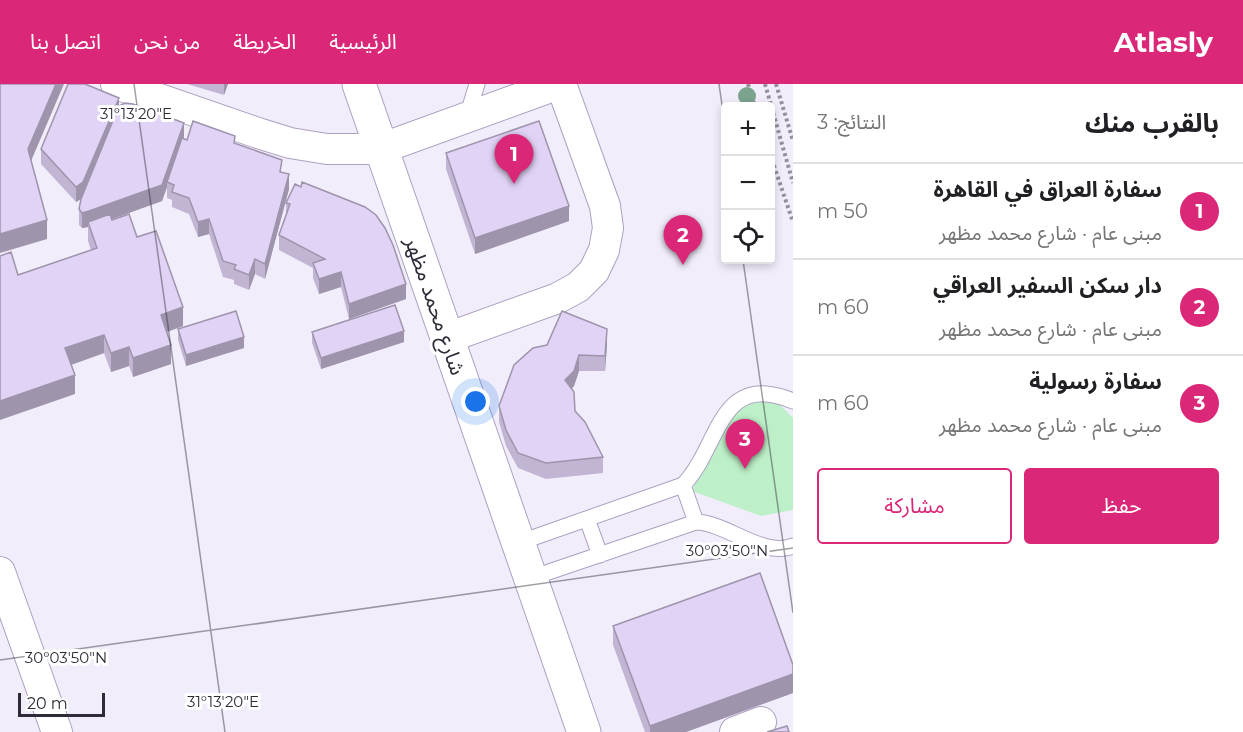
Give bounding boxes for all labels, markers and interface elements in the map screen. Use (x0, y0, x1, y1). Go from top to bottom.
text: Atlasly (1114, 25, 1213, 59)
text: اتصل بنا (30, 29, 101, 54)
text: من نحن (134, 29, 200, 54)
text: الخريطة (233, 29, 296, 54)
text: الرئيسية (329, 29, 397, 54)
map controls (721, 102, 775, 264)
button: + (721, 102, 775, 156)
text: 31°13'20"E (100, 104, 172, 123)
text: بالقرب منك (1085, 107, 1219, 139)
text: النتائج: 3 (817, 110, 886, 134)
pin: 1 (494, 135, 534, 184)
button: − (721, 156, 775, 210)
text: سفارة العراق في القاهرة (934, 176, 1162, 203)
text: 50 m (817, 199, 868, 223)
text: 1 (1196, 199, 1203, 223)
button: locate (721, 210, 775, 264)
pin: 2 (664, 216, 702, 265)
text: مبنى عام · شارع محمد مظهر (939, 221, 1162, 245)
street label: شارع محمد مظهر (397, 232, 471, 379)
text: دار سكن السفير العراقي (933, 272, 1162, 299)
text: 60 m (817, 295, 869, 319)
text: 2 (1194, 295, 1205, 319)
text: مبنى عام · شارع محمد مظهر (939, 317, 1162, 341)
text: سفارة رسولية (1029, 368, 1162, 395)
your location (461, 387, 490, 416)
text: 60 m (817, 391, 869, 415)
text: 3 (1194, 391, 1205, 415)
text: مبنى عام · شارع محمد مظهر (939, 413, 1162, 437)
pin: 3 (726, 420, 764, 469)
button: مشاركة (817, 468, 1012, 544)
button: حفظ (1024, 468, 1219, 544)
text: 30°03'50"N (686, 541, 768, 560)
text: 30°03'50"N (25, 648, 107, 667)
scale bar (18, 690, 105, 718)
text: 31°13'20"E (187, 692, 259, 711)
text: 20 m (27, 694, 68, 713)

